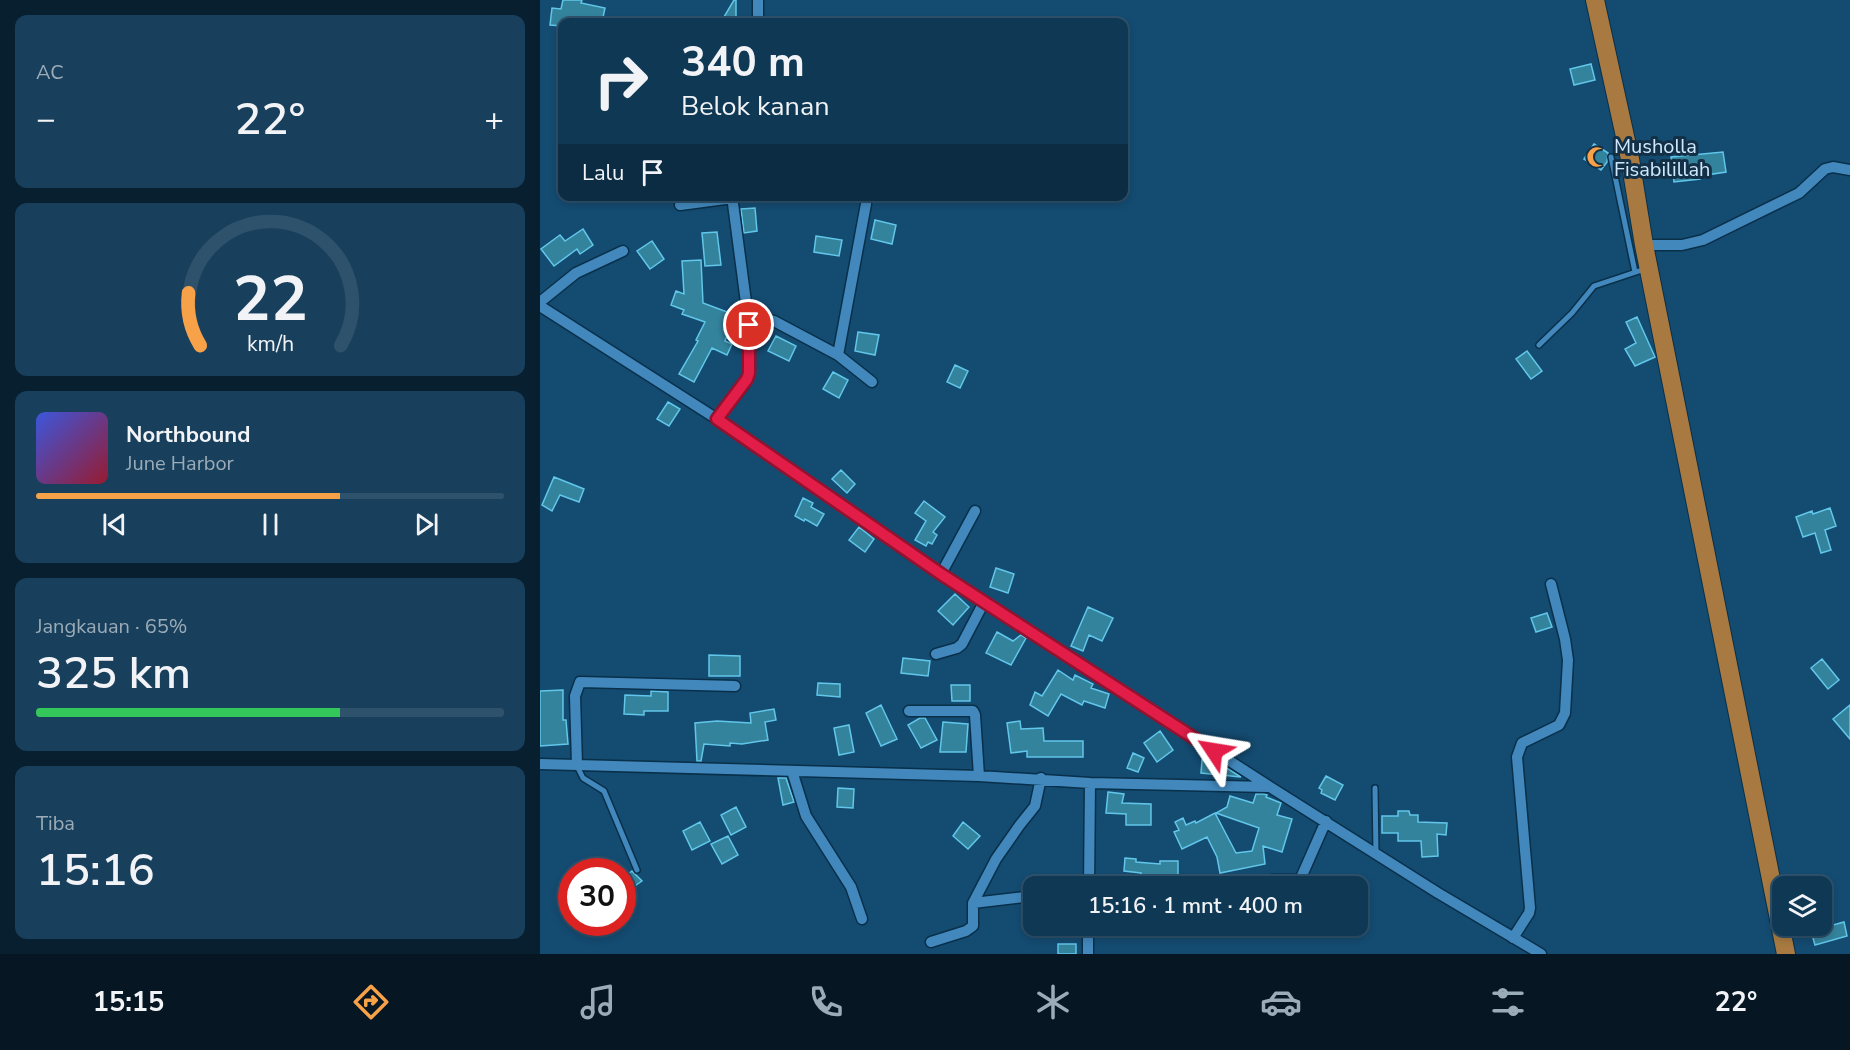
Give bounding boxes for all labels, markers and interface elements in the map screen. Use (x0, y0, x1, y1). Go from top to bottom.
text: 340 m (681, 34, 805, 91)
icon: right (582, 42, 660, 120)
text: AC (36, 59, 64, 86)
text: Belok kanan (681, 88, 830, 125)
text: 22° (235, 89, 305, 150)
text: − (36, 97, 56, 142)
text: + (484, 97, 504, 142)
place label: Musholla Fisabilillah (1614, 133, 1710, 183)
mosque icon: Musholla Fisabilillah (1585, 145, 1609, 169)
icon: arrive (636, 156, 669, 189)
text: Lalu (582, 158, 624, 188)
text: 22 (233, 257, 307, 342)
pin (723, 299, 774, 350)
icon: arrive (732, 308, 765, 341)
text: km/h (246, 330, 294, 360)
text: Northbound (126, 420, 250, 450)
text: June Harbor (126, 450, 234, 477)
icon: previous (98, 508, 131, 541)
icon: pause (254, 508, 287, 541)
icon: next (410, 508, 443, 541)
text: Jangkauan · 65% (36, 613, 187, 640)
text: 325 km (36, 643, 191, 704)
position arrow (1182, 719, 1246, 783)
text: Tiba (36, 810, 75, 837)
text: 15:16 (36, 840, 155, 901)
speed limit sign: 30 (558, 858, 636, 936)
map controls (1772, 876, 1832, 936)
button: layers (1772, 876, 1832, 936)
text: 15:16 · 1 mnt · 400 m (1088, 891, 1303, 921)
icon: directions (350, 981, 392, 1023)
icon: music (577, 981, 619, 1023)
icon: phone (805, 981, 847, 1023)
icon: climate (1032, 981, 1074, 1023)
icon: car (1260, 981, 1302, 1023)
icon: filters (1487, 981, 1529, 1023)
text: 15:15 (93, 984, 164, 1021)
text: 22° (1715, 984, 1757, 1021)

